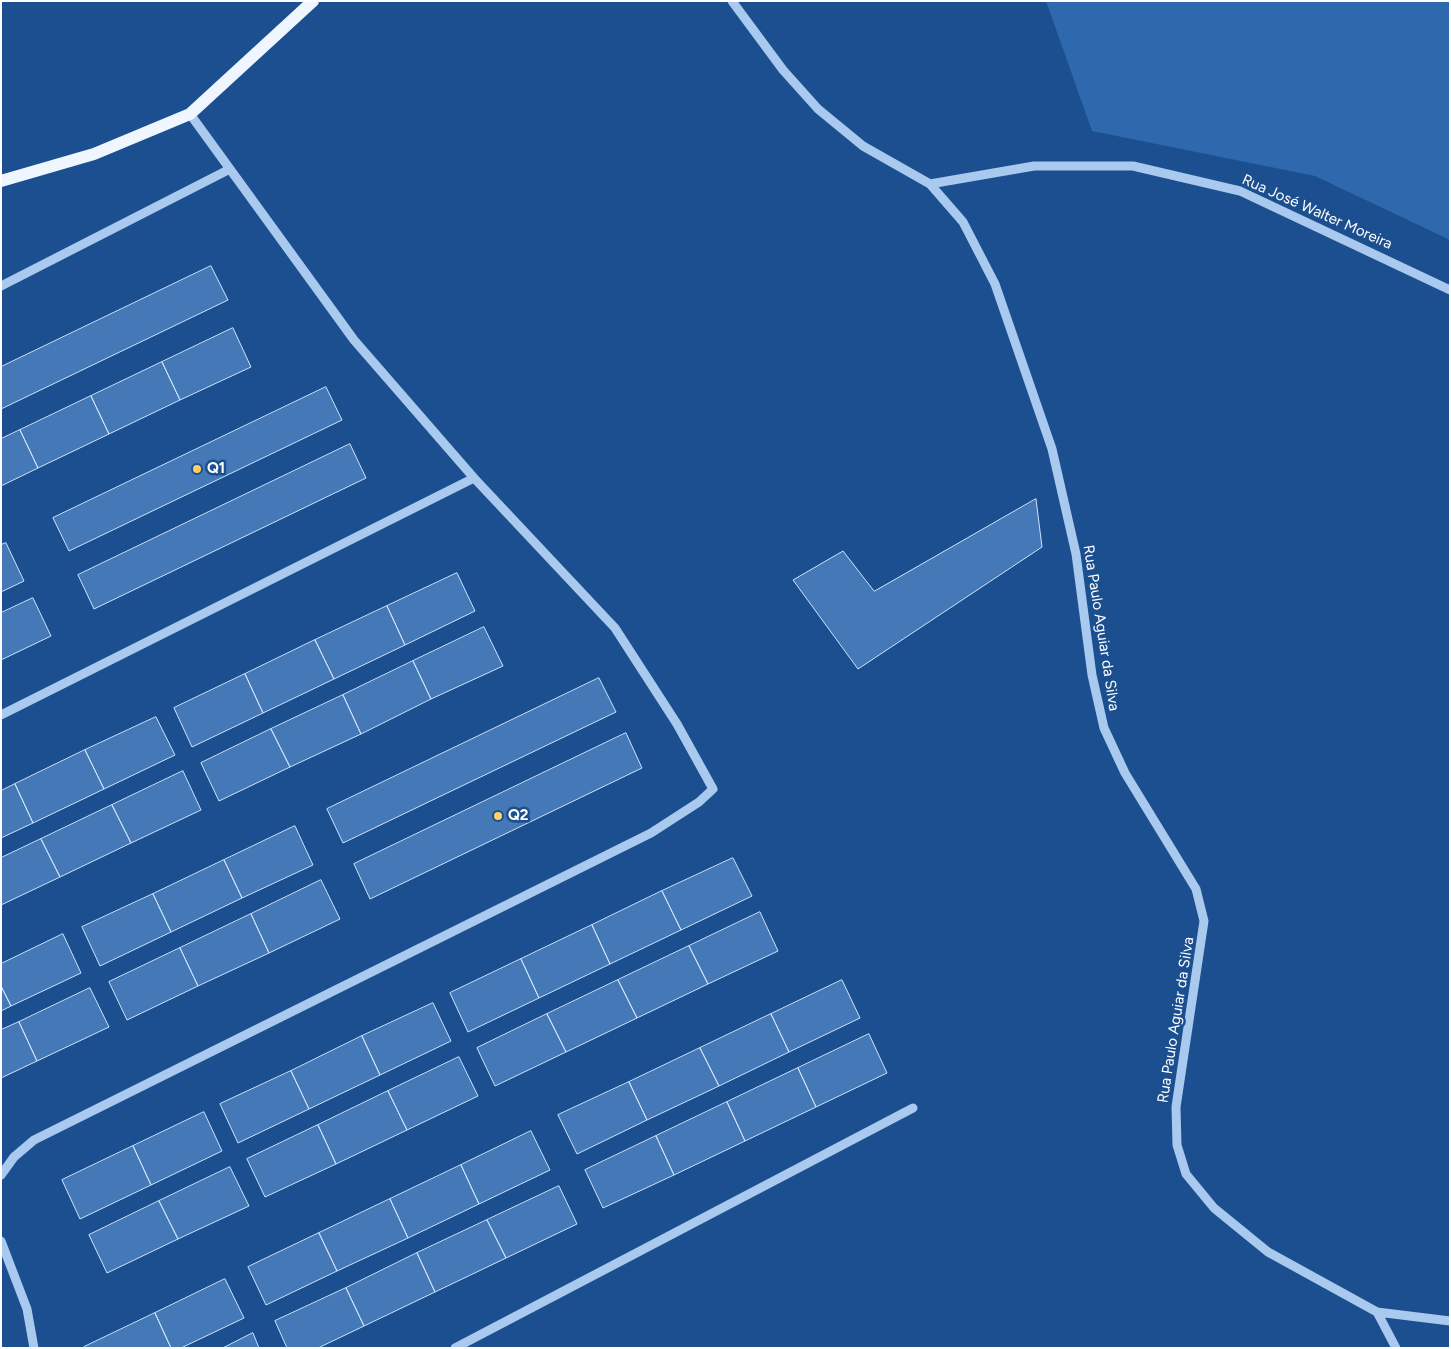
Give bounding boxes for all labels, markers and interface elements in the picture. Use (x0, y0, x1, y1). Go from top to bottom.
street label: Rua José Walter Moreira (1239, 171, 1395, 253)
place label: Q1 (207, 460, 225, 478)
marker: Q1 (191, 463, 203, 475)
street label: Rua Paulo Aguiar da Silva (1079, 544, 1123, 712)
place label: Q2 (508, 807, 529, 825)
marker: Q2 (492, 810, 504, 822)
street label: Rua Paulo Aguiar da Silva (1154, 936, 1198, 1104)

